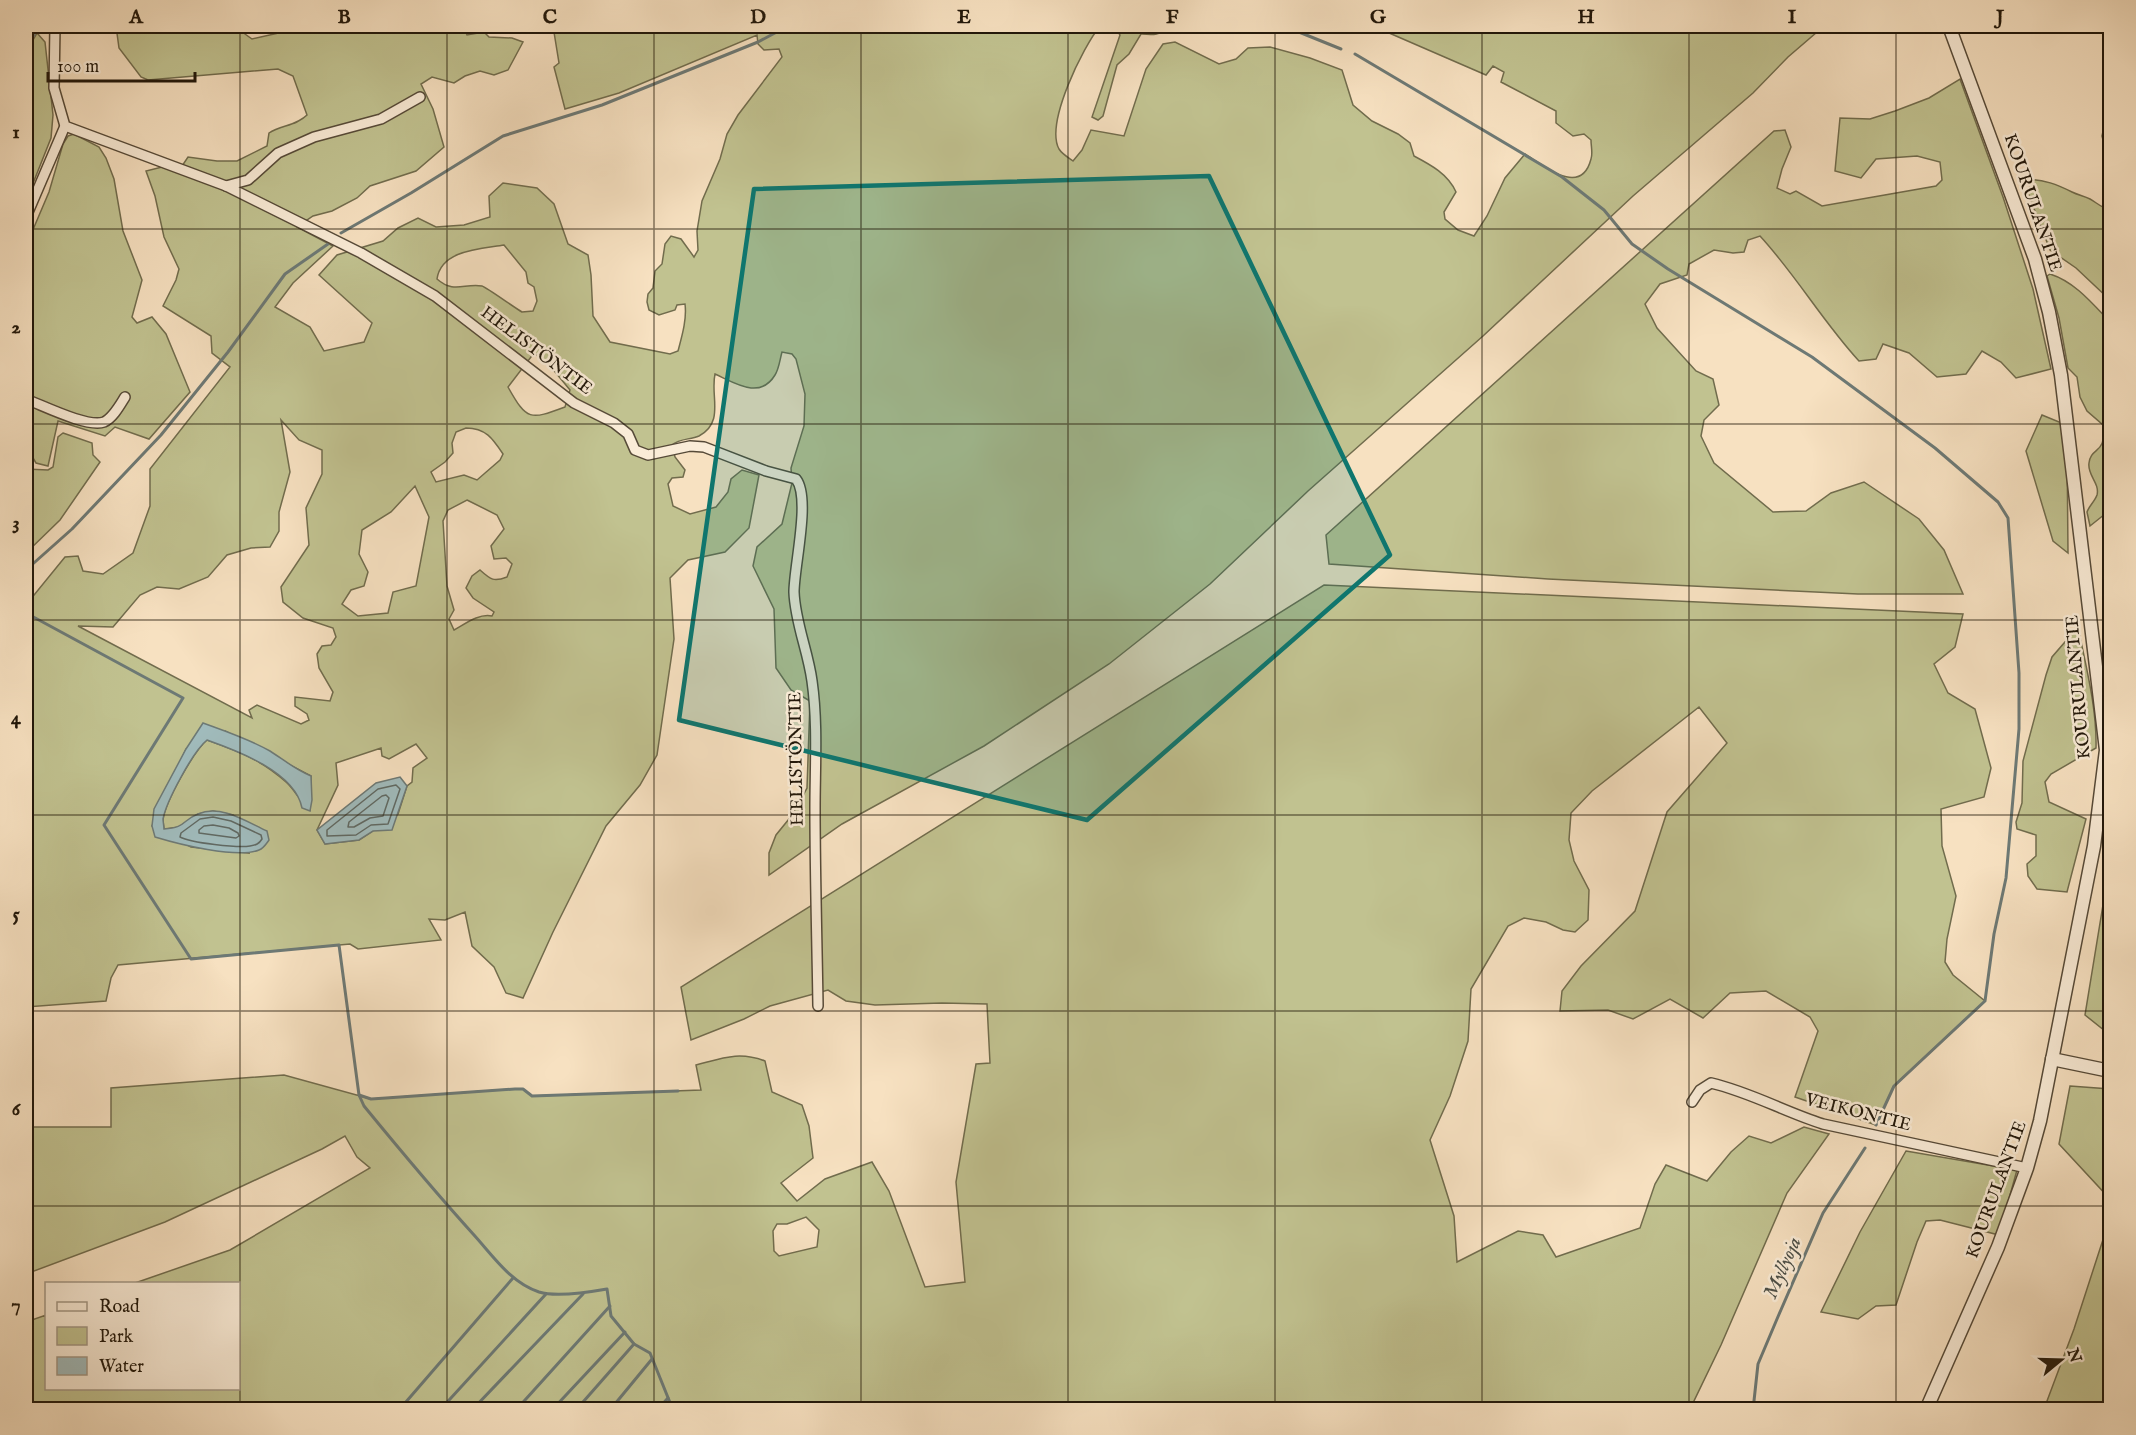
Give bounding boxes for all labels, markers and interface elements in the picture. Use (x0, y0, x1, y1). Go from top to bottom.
text: A (128, 5, 144, 30)
text: B (337, 5, 351, 30)
text: C (543, 5, 557, 30)
text: D (750, 5, 766, 30)
text: E (957, 5, 971, 30)
text: F (1166, 5, 1179, 30)
text: G (1370, 5, 1387, 30)
text: H (1577, 5, 1595, 30)
text: I (1788, 5, 1797, 30)
text: J (1993, 5, 2005, 30)
scale bar (48, 45, 195, 83)
text: 100 m (57, 56, 99, 79)
text: 1 (12, 120, 20, 145)
street label: KOURULANTIE (1998, 131, 2066, 275)
street label: HELISTÖNTIE (475, 301, 597, 401)
text: 2 (11, 315, 21, 340)
text: 3 (12, 511, 20, 536)
street label: KOURULANTIE (2061, 614, 2097, 760)
street label: HELISTÖNTIE (783, 692, 810, 826)
text: 4 (11, 706, 22, 731)
text: 5 (12, 902, 20, 927)
street label: VEIKONTIE (1802, 1089, 1913, 1137)
text: 6 (12, 1097, 22, 1122)
street label: KOURULANTIE (1961, 1118, 2033, 1262)
water label: Myllyoja (1758, 1233, 1808, 1303)
legend (45, 1282, 240, 1390)
text: 7 (11, 1293, 21, 1318)
text: Road (99, 1296, 140, 1319)
text: Park (99, 1326, 134, 1349)
north arrow (2031, 1330, 2091, 1390)
text: N (2061, 1345, 2085, 1366)
text: Water (99, 1356, 144, 1379)

